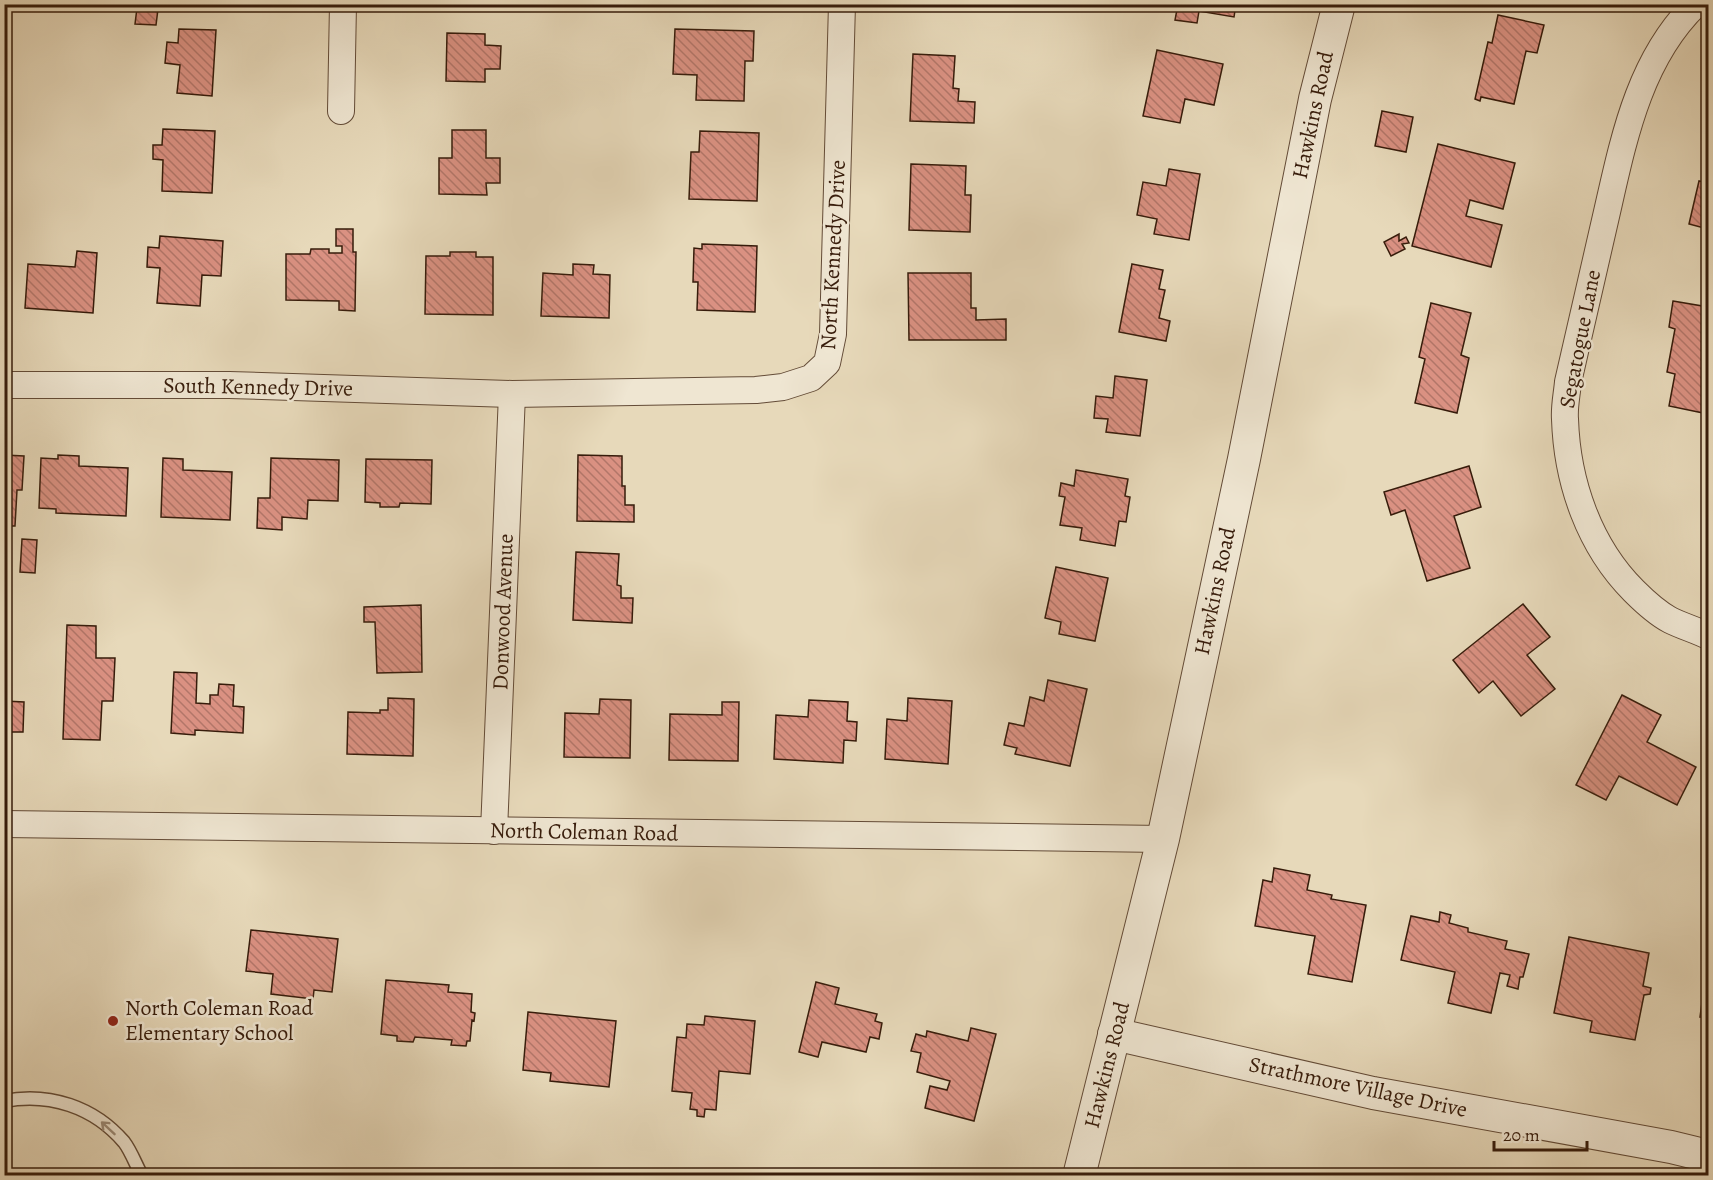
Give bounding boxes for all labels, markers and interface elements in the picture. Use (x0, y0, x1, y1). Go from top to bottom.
street label: Hawkins Road (1285, 48, 1341, 182)
street label: North Kennedy Drive (813, 159, 853, 351)
street label: Segatogue Lane (1552, 267, 1608, 411)
street label: South Kennedy Drive (163, 370, 353, 404)
street label: Hawkins Road (1187, 524, 1243, 658)
street label: Donwood Avenue (485, 533, 521, 691)
street label: North Coleman Road (490, 815, 679, 849)
place label: North Coleman Road Elementary School (125, 993, 314, 1048)
street label: Hawkins Road (1077, 998, 1137, 1132)
marker: North Coleman Road Elementary School (106, 1014, 120, 1028)
street label: Strathmore Village Drive (1246, 1049, 1470, 1125)
scale bar (1494, 1114, 1587, 1152)
one-way arrow (101, 1121, 116, 1136)
text: 20 m (1503, 1123, 1540, 1147)

